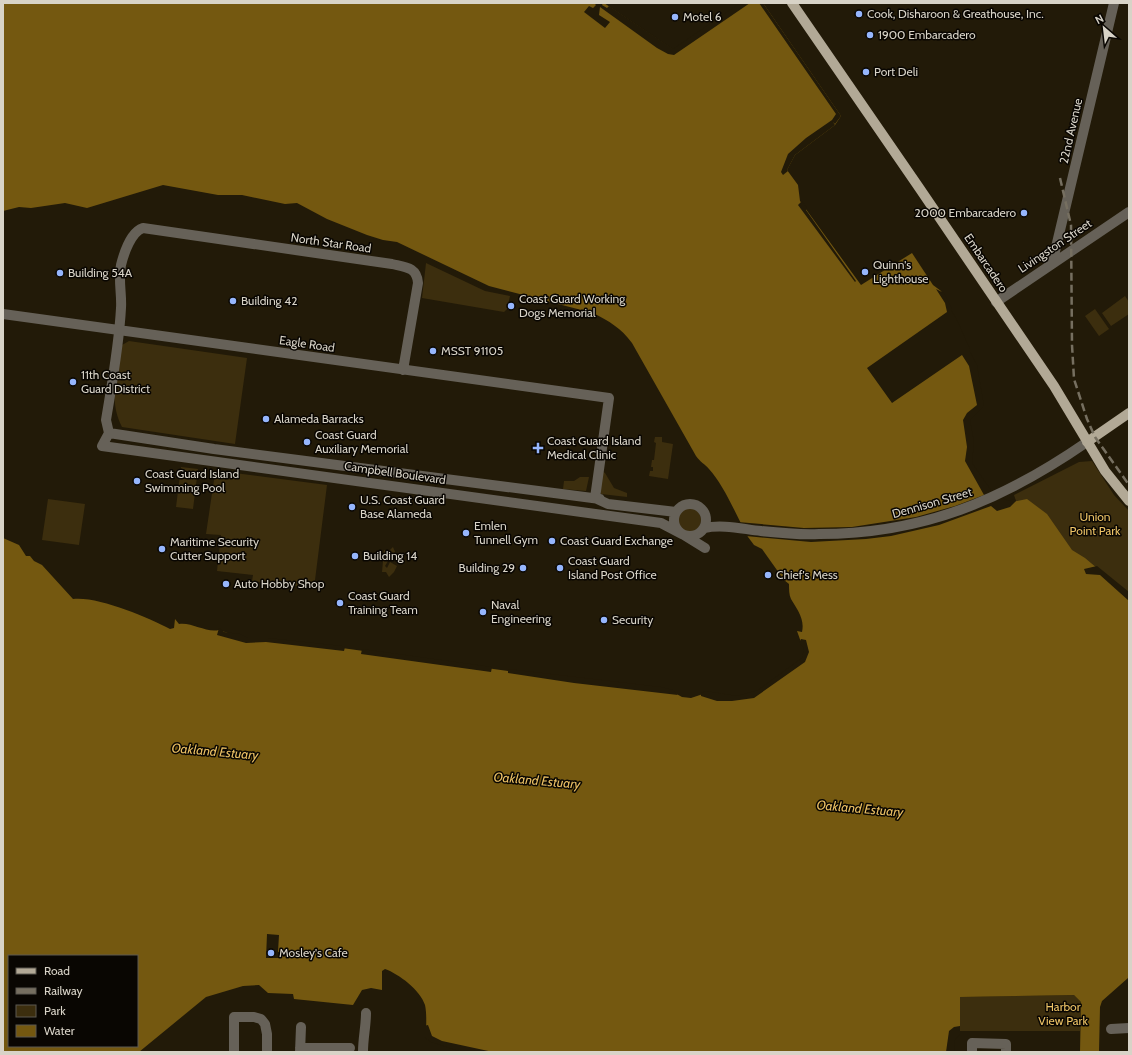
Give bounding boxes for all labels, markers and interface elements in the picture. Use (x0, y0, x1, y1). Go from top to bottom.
place label: Cook, Disharoon & Greathouse, Inc. (867, 6, 1044, 21)
north arrow (1084, 8, 1124, 48)
place label: Motel 6 (683, 9, 722, 24)
marker: Cook, Disharoon & Greathouse, Inc. (854, 9, 864, 19)
text: N (1093, 11, 1106, 27)
marker: Motel 6 (670, 12, 680, 22)
place label: 1900 Embarcadero (878, 27, 976, 42)
marker: 1900 Embarcadero (865, 30, 875, 40)
place label: Port Deli (874, 64, 918, 79)
marker: Port Deli (861, 67, 871, 77)
street label: 22nd Avenue (1056, 97, 1085, 165)
place label: 2000 Embarcadero (915, 205, 1016, 220)
marker: 2000 Embarcadero (1019, 208, 1029, 218)
street label: Livingston Street (1015, 215, 1094, 276)
street label: North Star Road (290, 229, 372, 256)
street label: Embarcadero (961, 231, 1012, 295)
place label: Quinn's Lighthouse (873, 257, 929, 286)
place label: Building 54A (68, 265, 133, 280)
marker: Quinn's Lighthouse (860, 267, 870, 277)
marker: Building 54A (55, 268, 65, 278)
place label: Coast Guard Working Dogs Memorial (519, 291, 626, 320)
place label: Building 42 (241, 293, 298, 308)
marker: Building 42 (228, 296, 238, 306)
marker: Coast Guard Working Dogs Memorial (506, 301, 516, 311)
street label: Eagle Road (278, 332, 336, 355)
place label: MSST 91105 (441, 343, 503, 358)
marker: MSST 91105 (428, 346, 438, 356)
place label: 11th Coast Guard District (81, 367, 150, 396)
marker: 11th Coast Guard District (68, 377, 78, 387)
place label: Alameda Barracks (274, 411, 364, 426)
marker: Alameda Barracks (261, 414, 271, 424)
place label: Coast Guard Auxiliary Memorial (315, 427, 408, 456)
place label: Coast Guard Island Medical Clinic (547, 433, 641, 462)
marker: Coast Guard Auxiliary Memorial (302, 437, 312, 447)
marker: Coast Guard Island Medical Clinic (532, 442, 544, 454)
street label: Campbell Boulevard (343, 458, 447, 487)
place label: Coast Guard Island Swimming Pool (145, 466, 239, 495)
marker: Coast Guard Island Swimming Pool (132, 476, 142, 486)
street label: Dennison Street (890, 484, 974, 521)
place label: U.S. Coast Guard Base Alameda (360, 492, 445, 521)
marker: U.S. Coast Guard Base Alameda (347, 502, 357, 512)
park label: Union Point Park (1070, 509, 1121, 538)
place label: Emlen Tunnell Gym (474, 518, 538, 547)
marker: Emlen Tunnell Gym (461, 528, 471, 538)
place label: Coast Guard Exchange (560, 533, 673, 548)
place label: Maritime Security Cutter Support (170, 534, 259, 563)
marker: Coast Guard Exchange (547, 536, 557, 546)
marker: Maritime Security Cutter Support (157, 544, 167, 554)
place label: Building 14 (363, 548, 417, 563)
marker: Building 14 (350, 551, 360, 561)
place label: Coast Guard Island Post Office (568, 553, 657, 582)
place label: Building 29 (459, 560, 515, 575)
marker: Building 29 (518, 563, 528, 573)
marker: Coast Guard Island Post Office (555, 563, 565, 573)
place label: Chief's Mess (776, 567, 838, 582)
marker: Chief's Mess (763, 570, 773, 580)
place label: Auto Hobby Shop (234, 576, 325, 591)
marker: Auto Hobby Shop (221, 579, 231, 589)
place label: Coast Guard Training Team (348, 588, 418, 617)
place label: Naval Engineering (491, 597, 552, 626)
marker: Coast Guard Training Team (335, 598, 345, 608)
marker: Naval Engineering (478, 607, 488, 617)
place label: Security (612, 612, 653, 627)
marker: Security (599, 615, 609, 625)
water label: Oakland Estuary (171, 739, 260, 763)
water label: Oakland Estuary (493, 768, 582, 792)
water label: Oakland Estuary (816, 796, 905, 820)
place label: Mosley's Cafe (279, 945, 348, 960)
marker: Mosley's Cafe (266, 948, 276, 958)
legend (8, 955, 138, 1047)
text: Road (44, 963, 70, 978)
text: Railway (44, 983, 82, 998)
park label: Harbor View Park (1038, 999, 1088, 1028)
text: Park (44, 1003, 66, 1018)
text: Water (44, 1023, 75, 1038)

